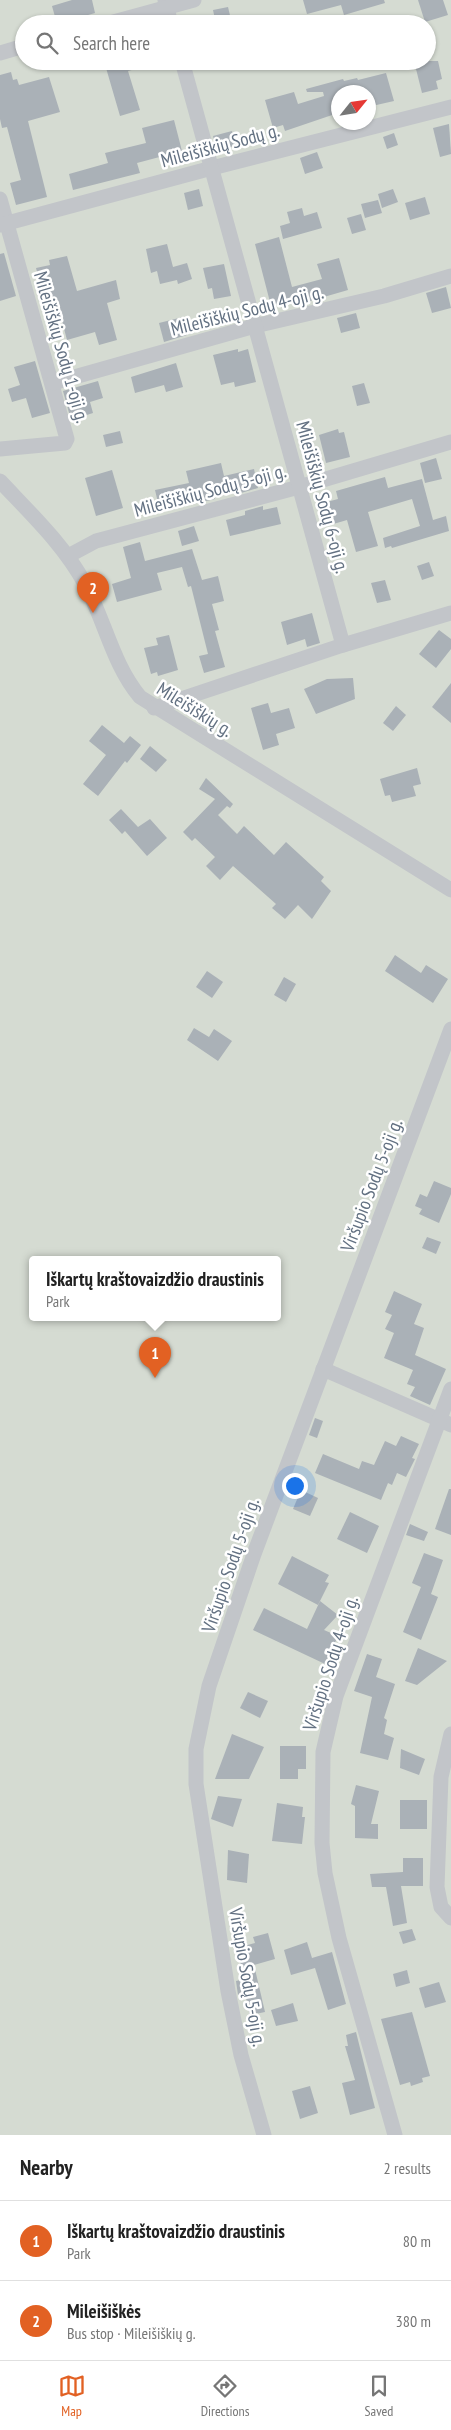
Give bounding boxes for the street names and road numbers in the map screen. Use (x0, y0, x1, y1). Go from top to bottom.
street label: Mileišiškių Sodų g. (158, 118, 282, 172)
street label: Mileišiškių Sodų 1-oji g. (29, 269, 95, 425)
street label: Mileišiškių Sodų 4-oji g. (168, 279, 326, 341)
street label: Mileišiškių Sodų 6-oji g. (291, 418, 355, 576)
street label: Mileišiškių Sodų 5-oji g. (131, 458, 289, 522)
street label: Mileišiškių g. (153, 676, 237, 742)
street label: Viršupio Sodų 5-oji g. (334, 1115, 407, 1256)
street label: Viršupio Sodų 5-oji g. (195, 1495, 264, 1636)
street label: Viršupio Sodų 4-oji g. (297, 1593, 363, 1734)
street label: Viršupio Sodų 5-oji g. (224, 1905, 272, 2048)

